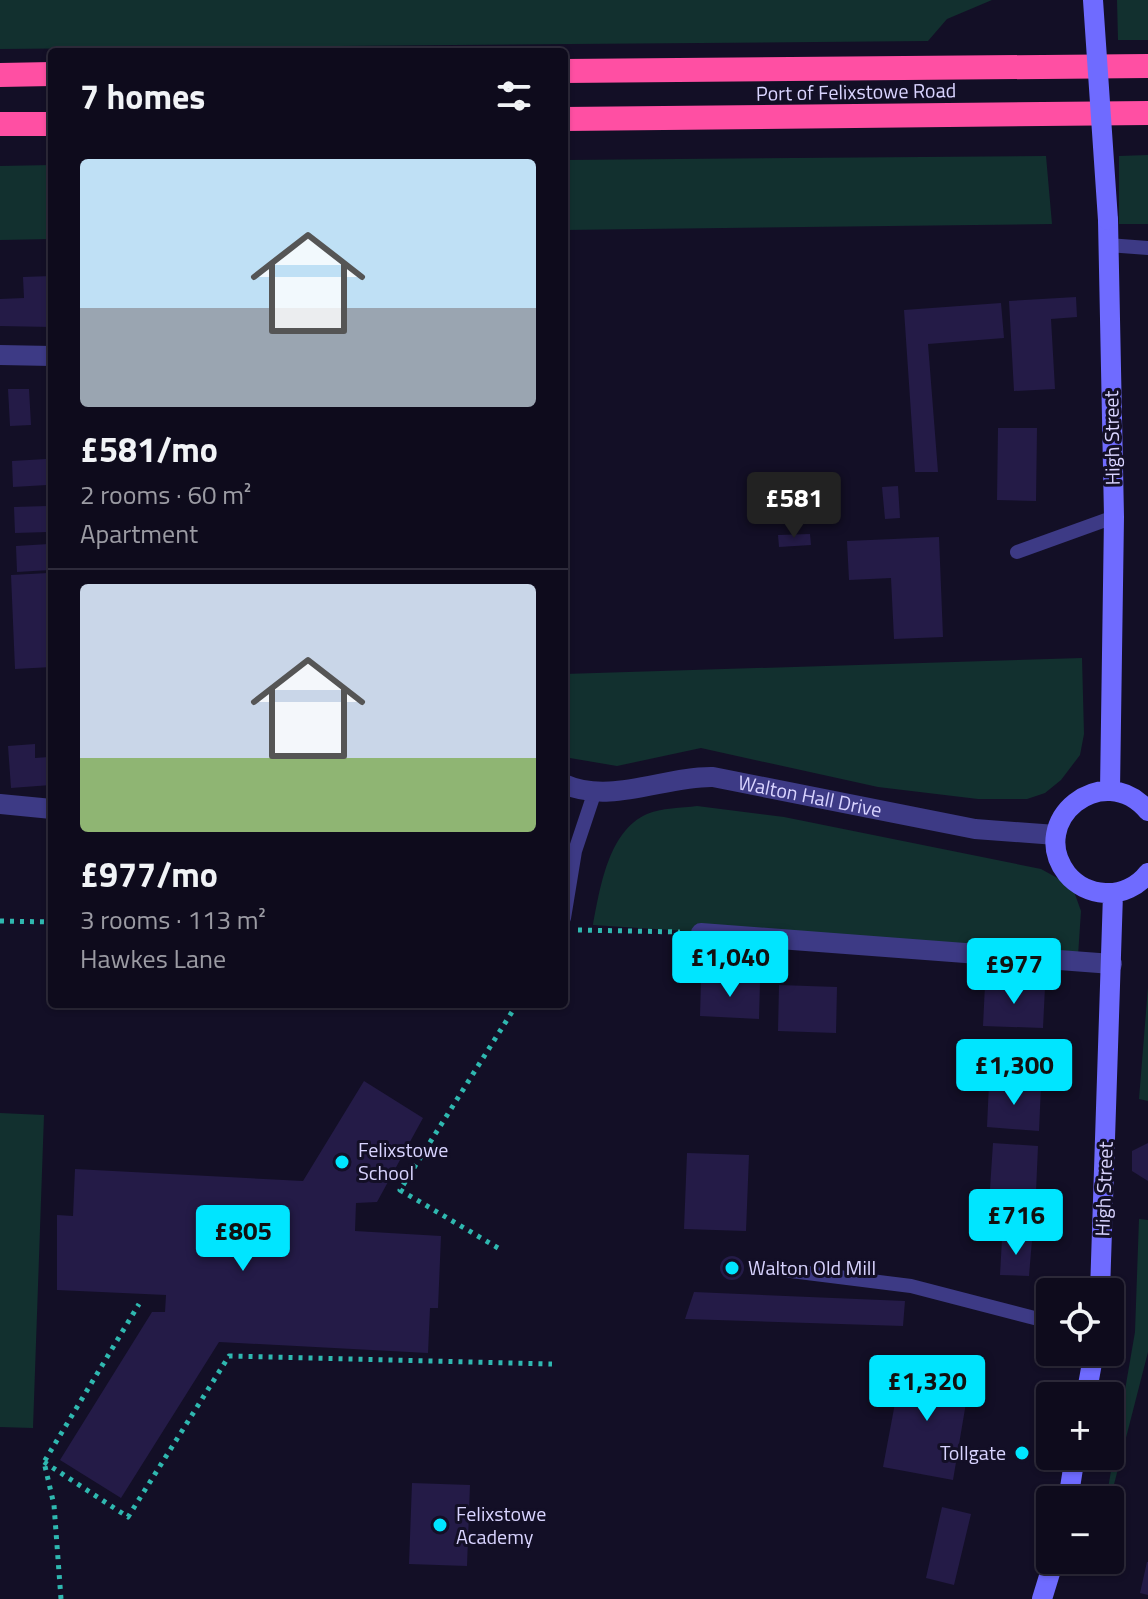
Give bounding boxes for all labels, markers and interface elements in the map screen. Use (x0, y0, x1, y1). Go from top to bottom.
text: 7 homes (80, 70, 205, 122)
icon: filters (492, 74, 536, 118)
street label: Port of Felixstowe Road (756, 74, 956, 109)
icon: home (236, 211, 380, 355)
street label: High Street (1095, 390, 1128, 486)
text: £581/mo (80, 423, 218, 475)
pin: £581 (747, 472, 841, 540)
text: 2 rooms · 60 m² (80, 475, 251, 514)
text: £581 (765, 478, 823, 517)
text: Apartment (80, 514, 198, 553)
icon: home (236, 636, 380, 780)
street label: Walton Hall Drive (735, 766, 885, 825)
text: £977/mo (80, 848, 218, 900)
text: 3 rooms · 113 m² (80, 900, 266, 939)
pin: £1,040 (665, 931, 795, 999)
text: £1,040 (690, 937, 770, 976)
pin: £977 (967, 938, 1061, 1006)
text: Hawkes Lane (80, 939, 226, 978)
text: £977 (985, 944, 1043, 983)
pin: £1,300 (949, 1039, 1079, 1107)
text: £1,300 (974, 1045, 1054, 1084)
place label: Felixstowe School (358, 1134, 448, 1188)
street label: High Street (1086, 1141, 1121, 1237)
marker: Felixstowe School (333, 1153, 351, 1171)
pin: £716 (969, 1189, 1063, 1257)
text: £716 (987, 1195, 1045, 1234)
pin: £805 (196, 1205, 290, 1273)
text: £805 (214, 1211, 272, 1250)
place label: Walton Old Mill (748, 1252, 876, 1283)
marker: Walton Old Mill (723, 1259, 741, 1277)
map controls (1036, 1278, 1124, 1574)
button: locate (1036, 1278, 1124, 1366)
pin: £1,320 (862, 1355, 992, 1423)
text: £1,320 (887, 1361, 967, 1400)
button: + (1036, 1382, 1124, 1470)
place label: Tollgate (940, 1437, 1006, 1468)
marker: Tollgate (1013, 1444, 1031, 1462)
button: − (1036, 1486, 1124, 1574)
place label: Felixstowe Academy (456, 1498, 546, 1552)
marker: Felixstowe Academy (431, 1516, 449, 1534)

